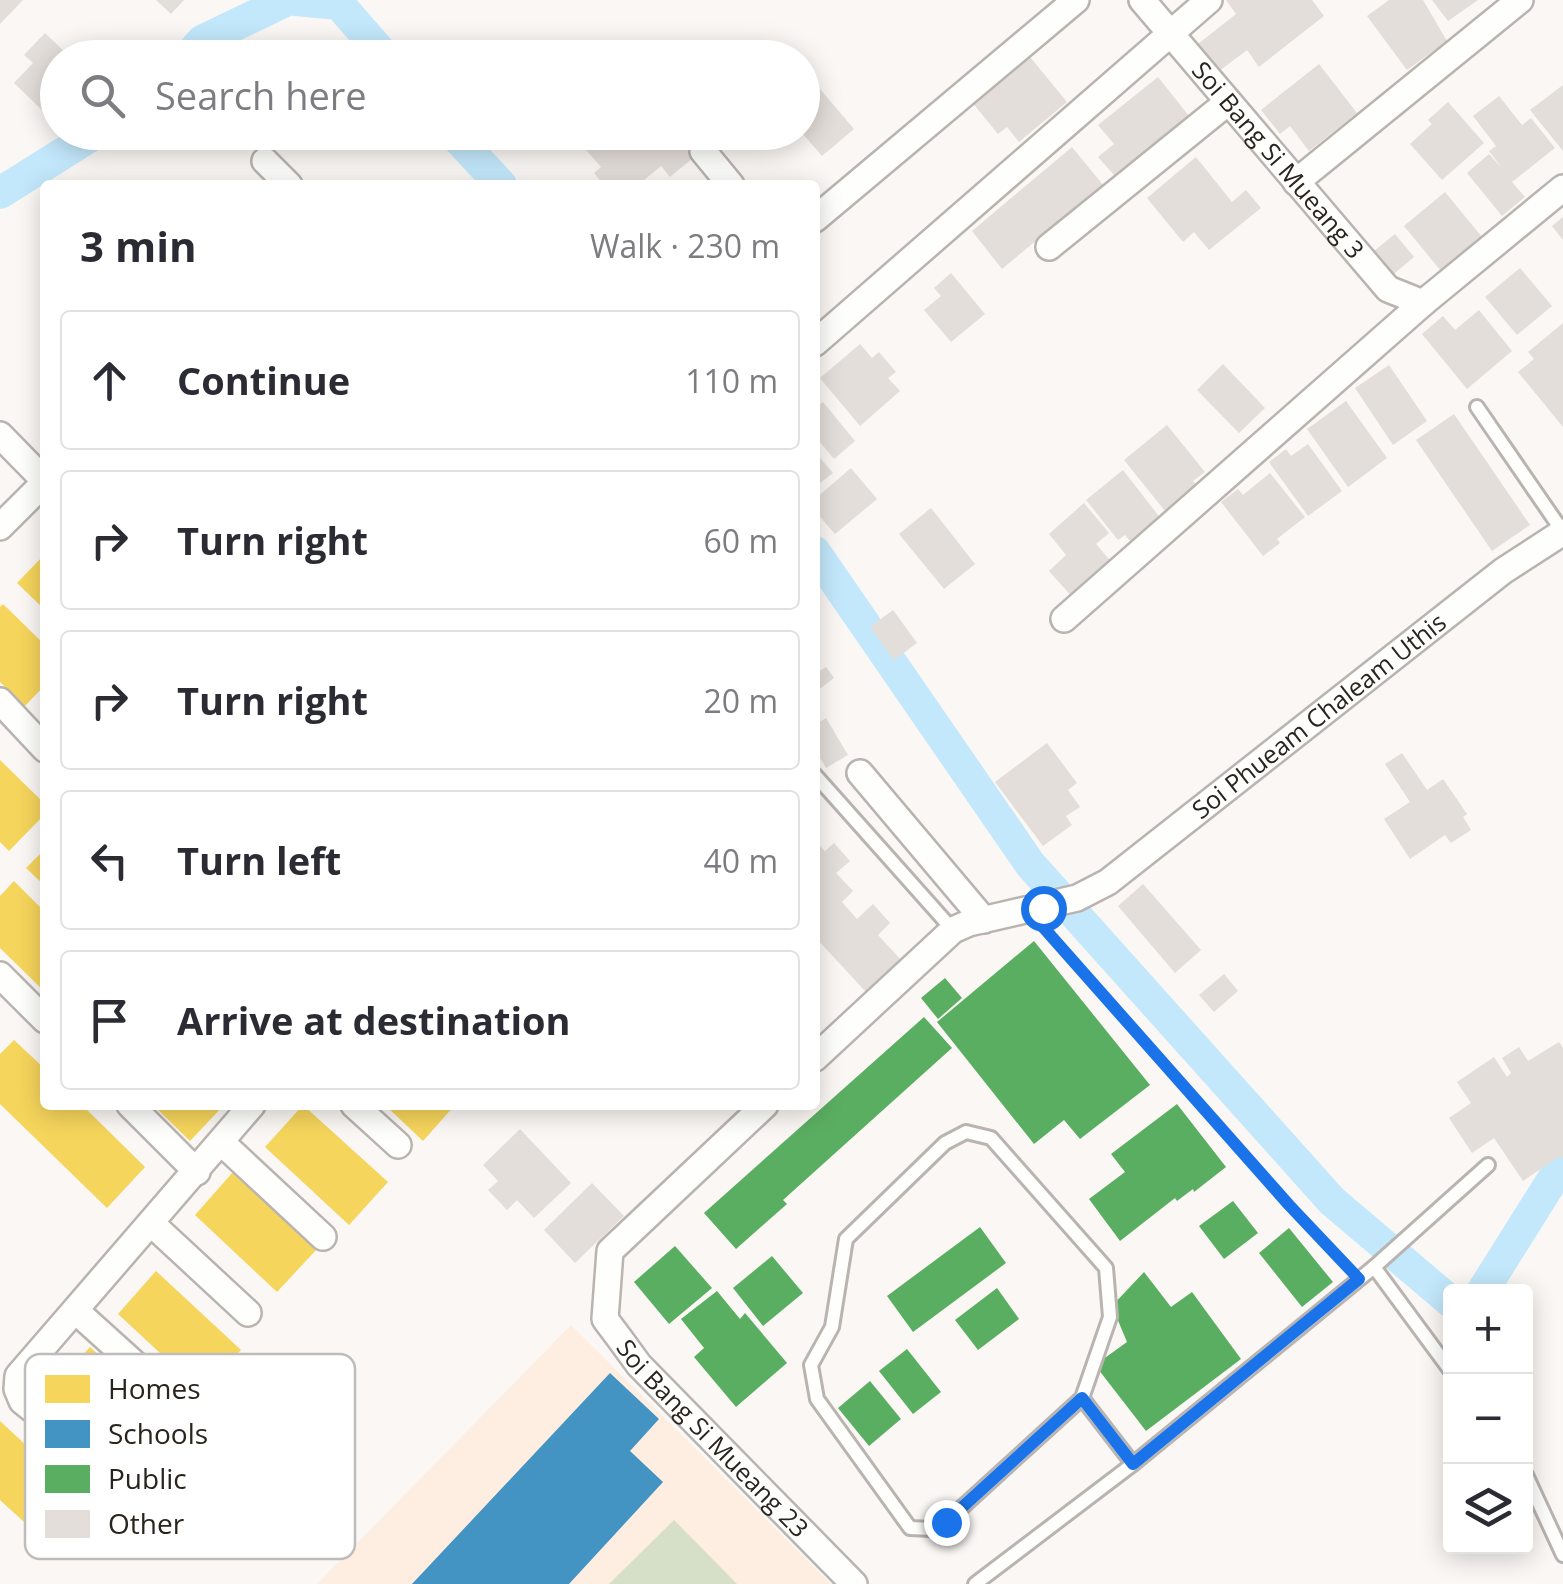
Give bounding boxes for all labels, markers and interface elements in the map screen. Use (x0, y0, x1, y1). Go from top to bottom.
search box (40, 40, 820, 150)
street label: Soi Bang Si Mueang 3 (1185, 53, 1373, 265)
icon: search (75, 68, 130, 123)
text: Search here (155, 69, 367, 121)
text: 3 min (80, 217, 197, 274)
text: Walk · 230 m (590, 224, 780, 267)
icon: ahead (82, 353, 137, 408)
text: Continue (177, 354, 350, 406)
text: 110 m (685, 359, 778, 402)
icon: right (82, 513, 137, 568)
text: Turn right (177, 514, 368, 566)
text: 60 m (703, 519, 778, 562)
street label: Soi Phueam Chaleam Uthis (1184, 604, 1452, 826)
icon: right (82, 673, 137, 728)
text: Turn right (177, 674, 368, 726)
text: 20 m (703, 679, 778, 722)
icon: left (82, 833, 137, 888)
text: Turn left (177, 834, 341, 886)
text: 40 m (703, 839, 778, 882)
route start (1021, 886, 1067, 932)
icon: arrive (82, 993, 137, 1048)
text: Arrive at destination (177, 994, 571, 1046)
map controls (1443, 1284, 1533, 1554)
button: + (1443, 1284, 1533, 1374)
street label: Soi Bang Si Mueang 23 (610, 1332, 817, 1544)
legend (25, 1354, 355, 1559)
text: Homes (108, 1369, 200, 1407)
button: − (1443, 1374, 1533, 1464)
text: Schools (108, 1414, 208, 1452)
text: Public (108, 1459, 187, 1497)
button: layers (1443, 1464, 1533, 1554)
route end (924, 1500, 970, 1546)
text: Other (108, 1504, 185, 1542)

